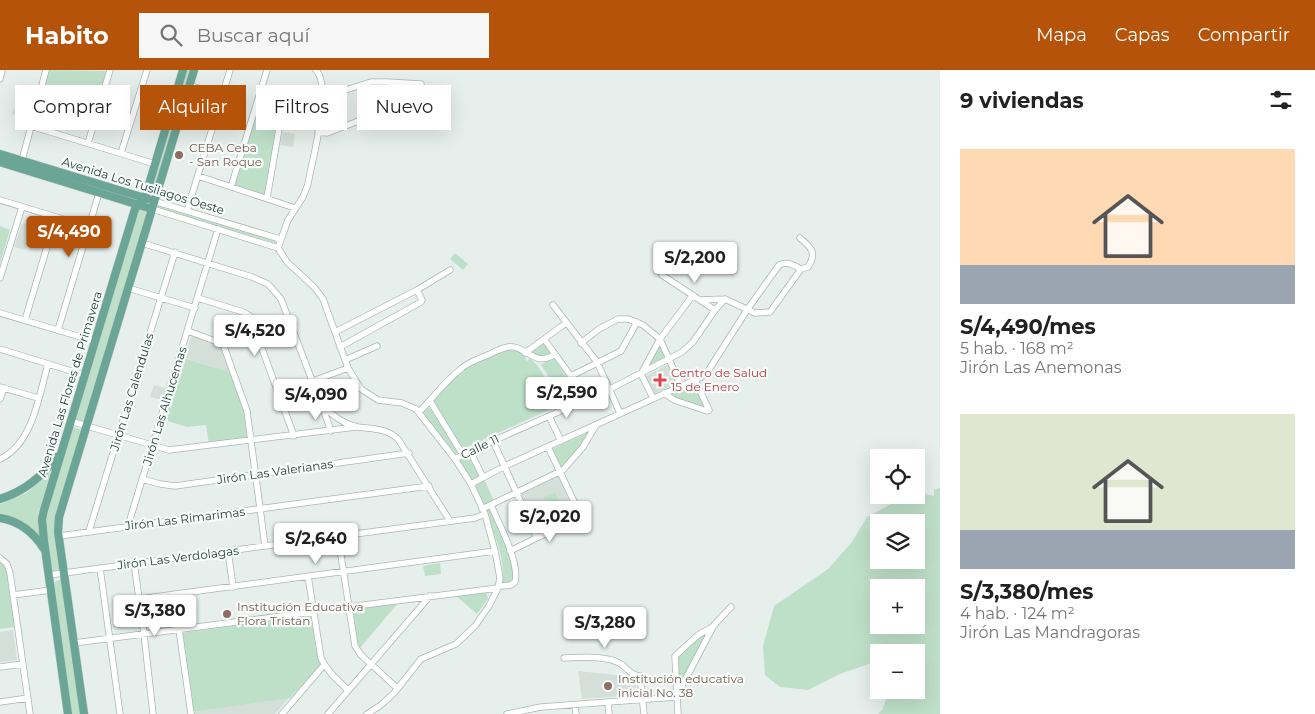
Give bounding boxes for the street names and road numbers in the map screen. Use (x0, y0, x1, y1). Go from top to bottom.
street label: Avenida Los Tusilagos Oeste (60, 154, 226, 217)
street label: Avenida Las Flores de Primavera (34, 289, 105, 479)
street label: Jirón Las Calendulas (106, 331, 157, 453)
street label: Jirón Las Alhucemas (139, 345, 190, 468)
street label: Calle 11 (458, 431, 502, 462)
street label: Jirón Las Valerianas (215, 456, 334, 487)
street label: Jirón Las Rimarimas (123, 504, 246, 533)
street label: Jirón Las Verdolagas (115, 543, 240, 573)

